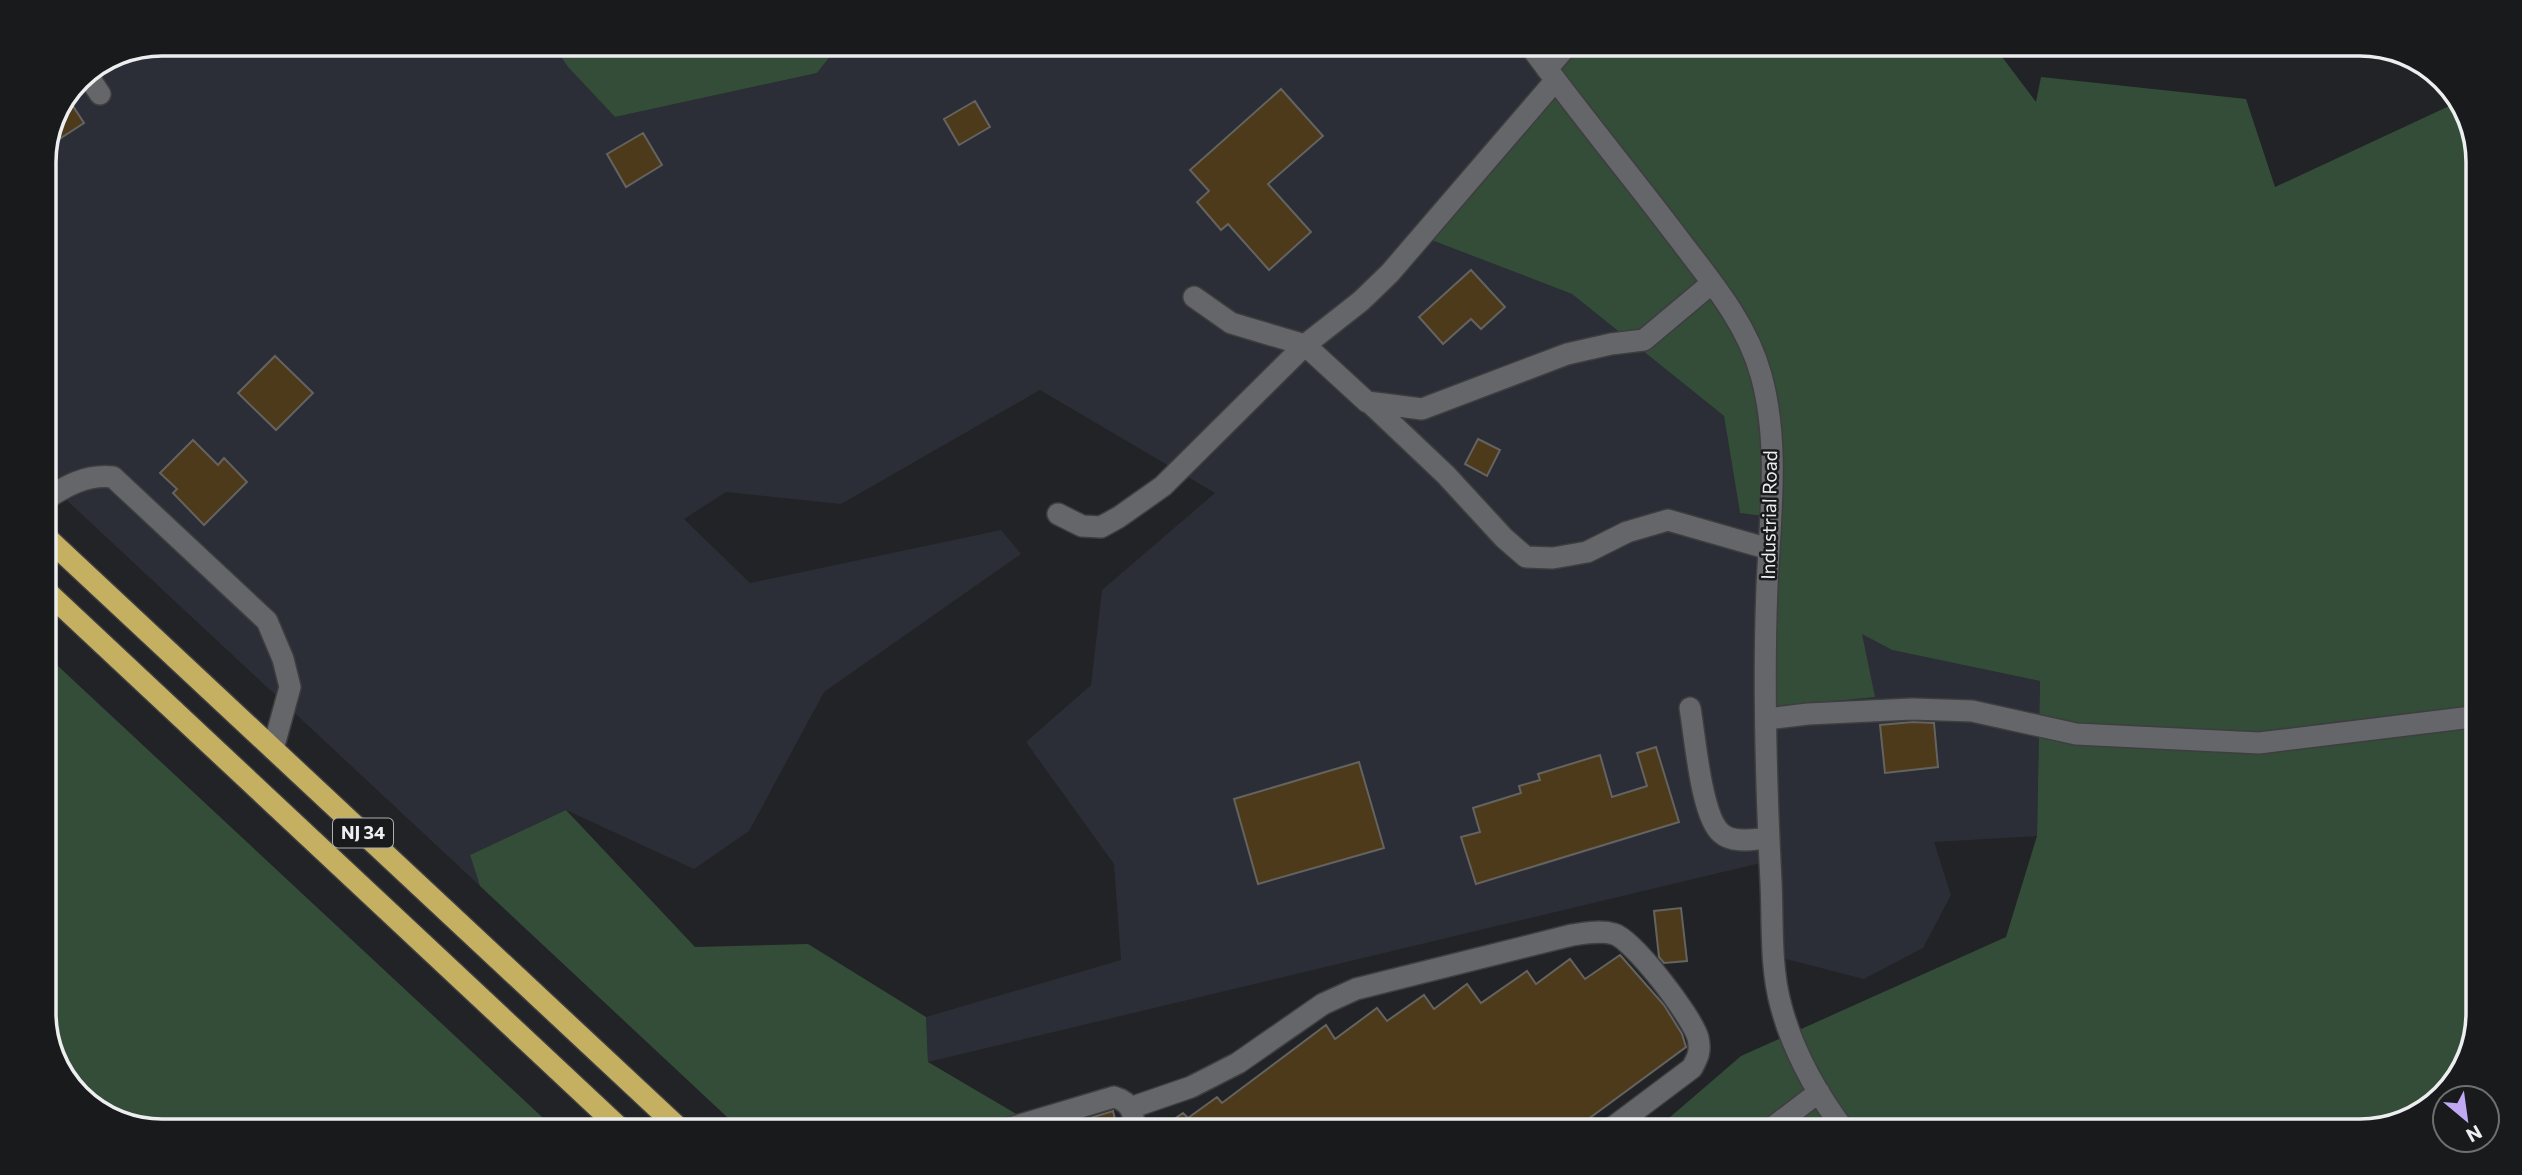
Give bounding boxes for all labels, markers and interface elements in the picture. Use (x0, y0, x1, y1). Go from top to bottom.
street label: Industrial Road (1756, 450, 1781, 580)
road number: NJ 34 (333, 818, 393, 848)
north arrow (2431, 1084, 2501, 1154)
text: N (2463, 1121, 2486, 1148)

